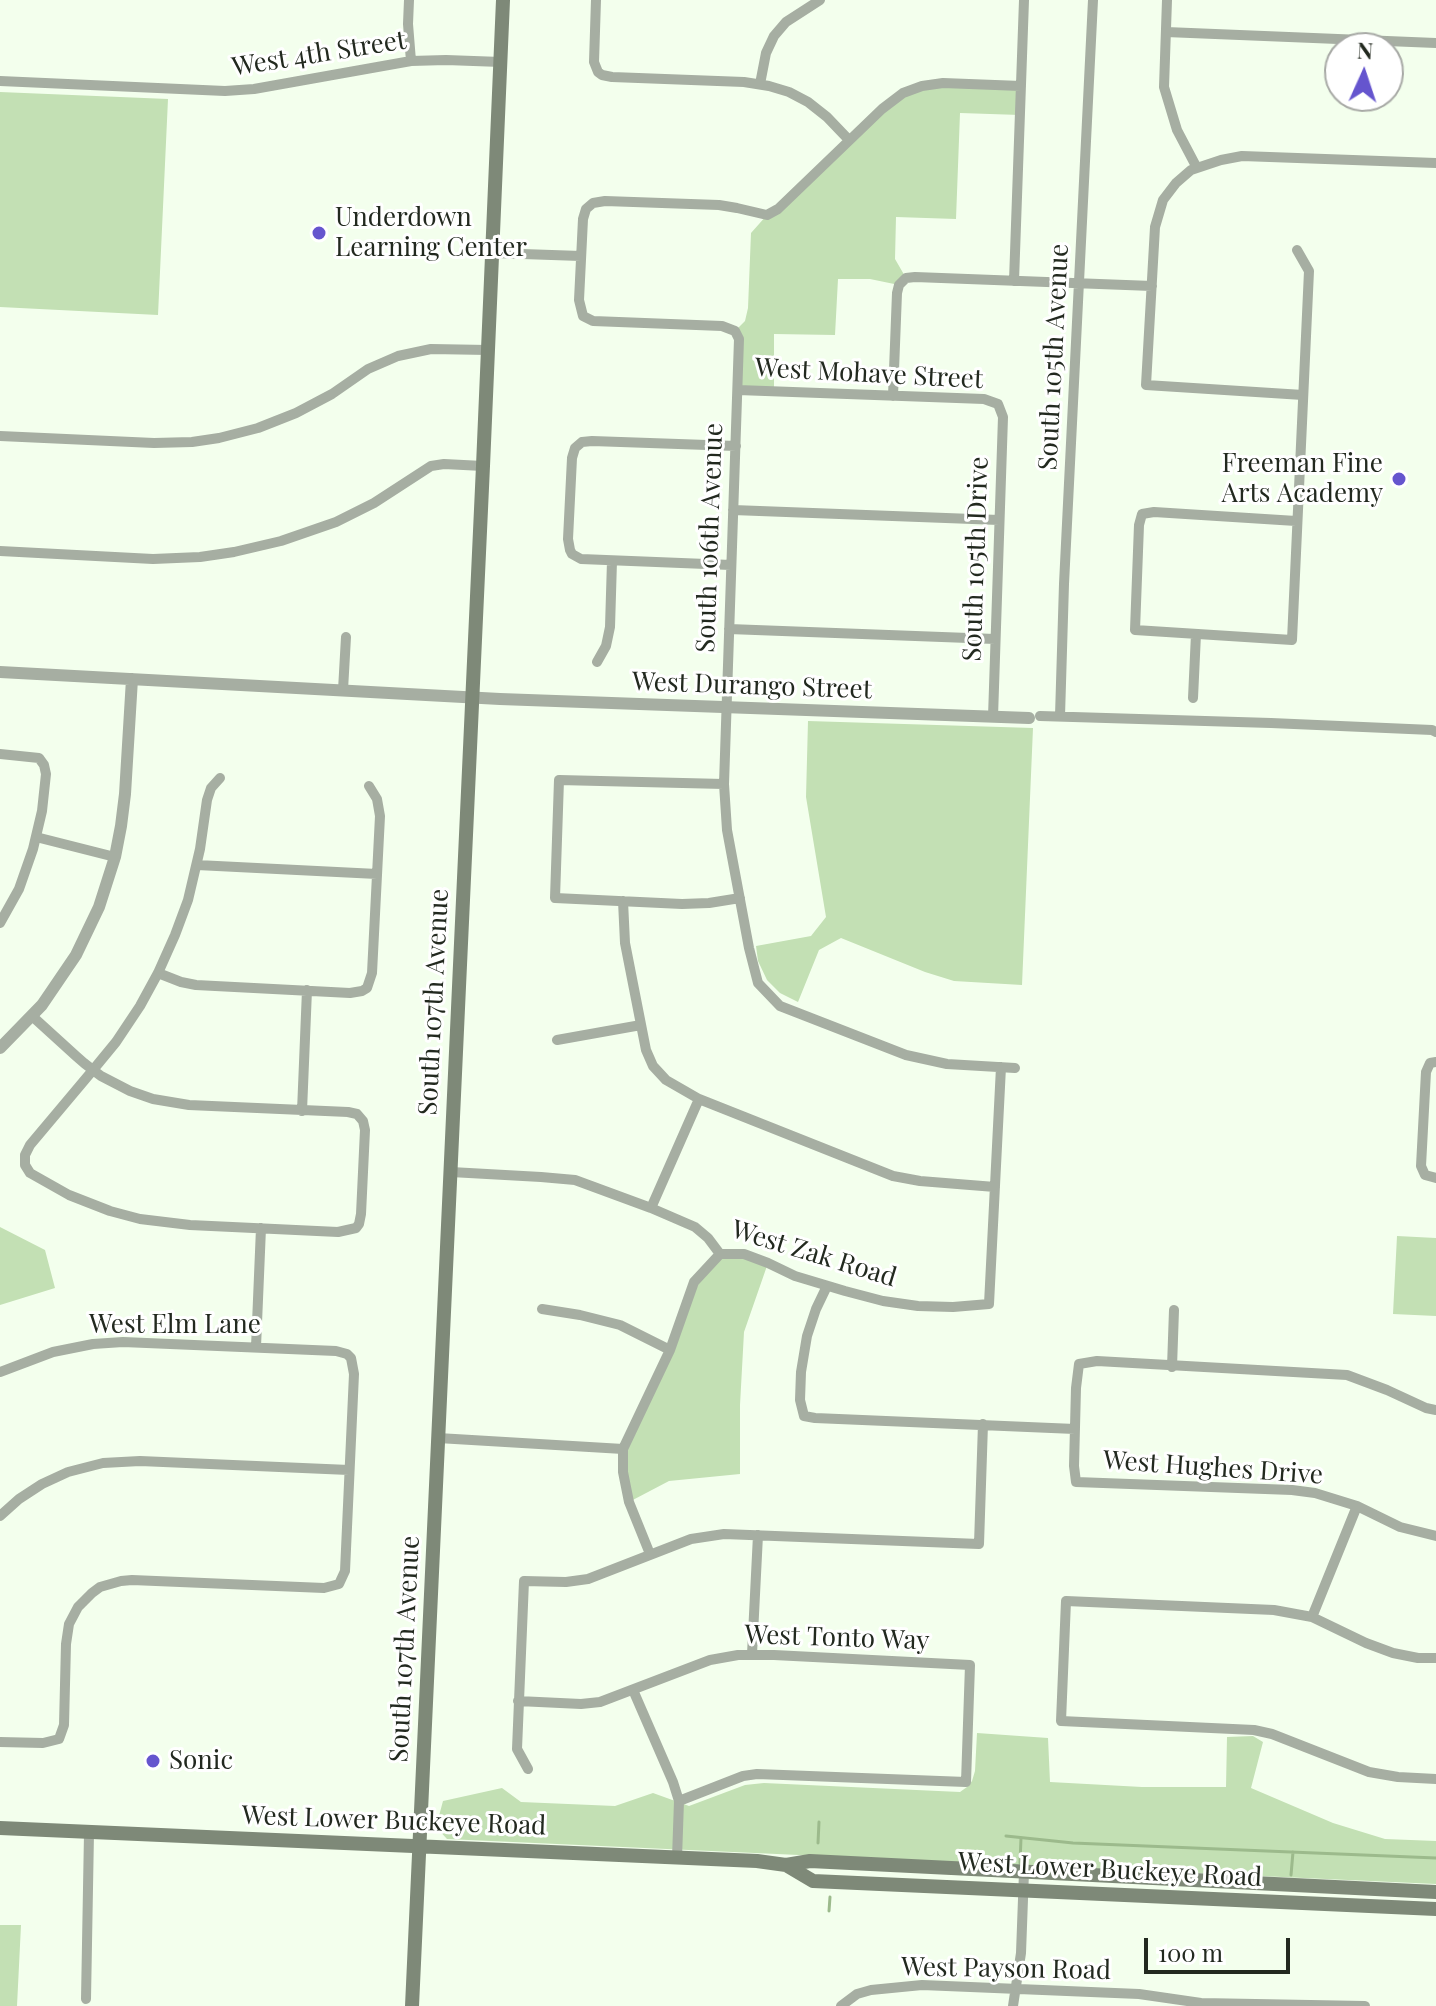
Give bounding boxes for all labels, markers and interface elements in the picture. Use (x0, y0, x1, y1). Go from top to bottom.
street label: West 4th Street (230, 25, 408, 83)
north arrow (1324, 32, 1404, 112)
text: N (1356, 35, 1374, 65)
place label: Underdown Learning Center (335, 202, 527, 264)
marker: Underdown Learning Center (310, 224, 328, 242)
street label: South 105th Avenue (1032, 243, 1076, 471)
street label: West Mohave Street (754, 352, 984, 396)
street label: South 106th Avenue (690, 423, 730, 653)
place label: Freeman Fine Arts Academy (1222, 448, 1383, 510)
street label: South 105th Drive (957, 456, 995, 662)
marker: Freeman Fine Arts Academy (1390, 470, 1408, 488)
street label: West Durango Street (632, 666, 872, 706)
street label: South 107th Avenue (412, 888, 456, 1116)
street label: West Zak Road (728, 1214, 900, 1294)
street label: West Elm Lane (89, 1309, 261, 1341)
street label: West Hughes Drive (1102, 1445, 1324, 1491)
street label: South 107th Avenue (383, 1535, 427, 1763)
street label: West Tonto Way (744, 1619, 930, 1657)
place label: Sonic (169, 1745, 233, 1777)
marker: Sonic (144, 1752, 162, 1770)
street label: West Lower Buckeye Road (241, 1800, 547, 1842)
street label: West Lower Buckeye Road (957, 1846, 1263, 1894)
scale bar (1148, 1922, 1294, 1972)
text: 100 m (1158, 1936, 1223, 1968)
street label: West Payson Road (901, 1952, 1111, 1986)

